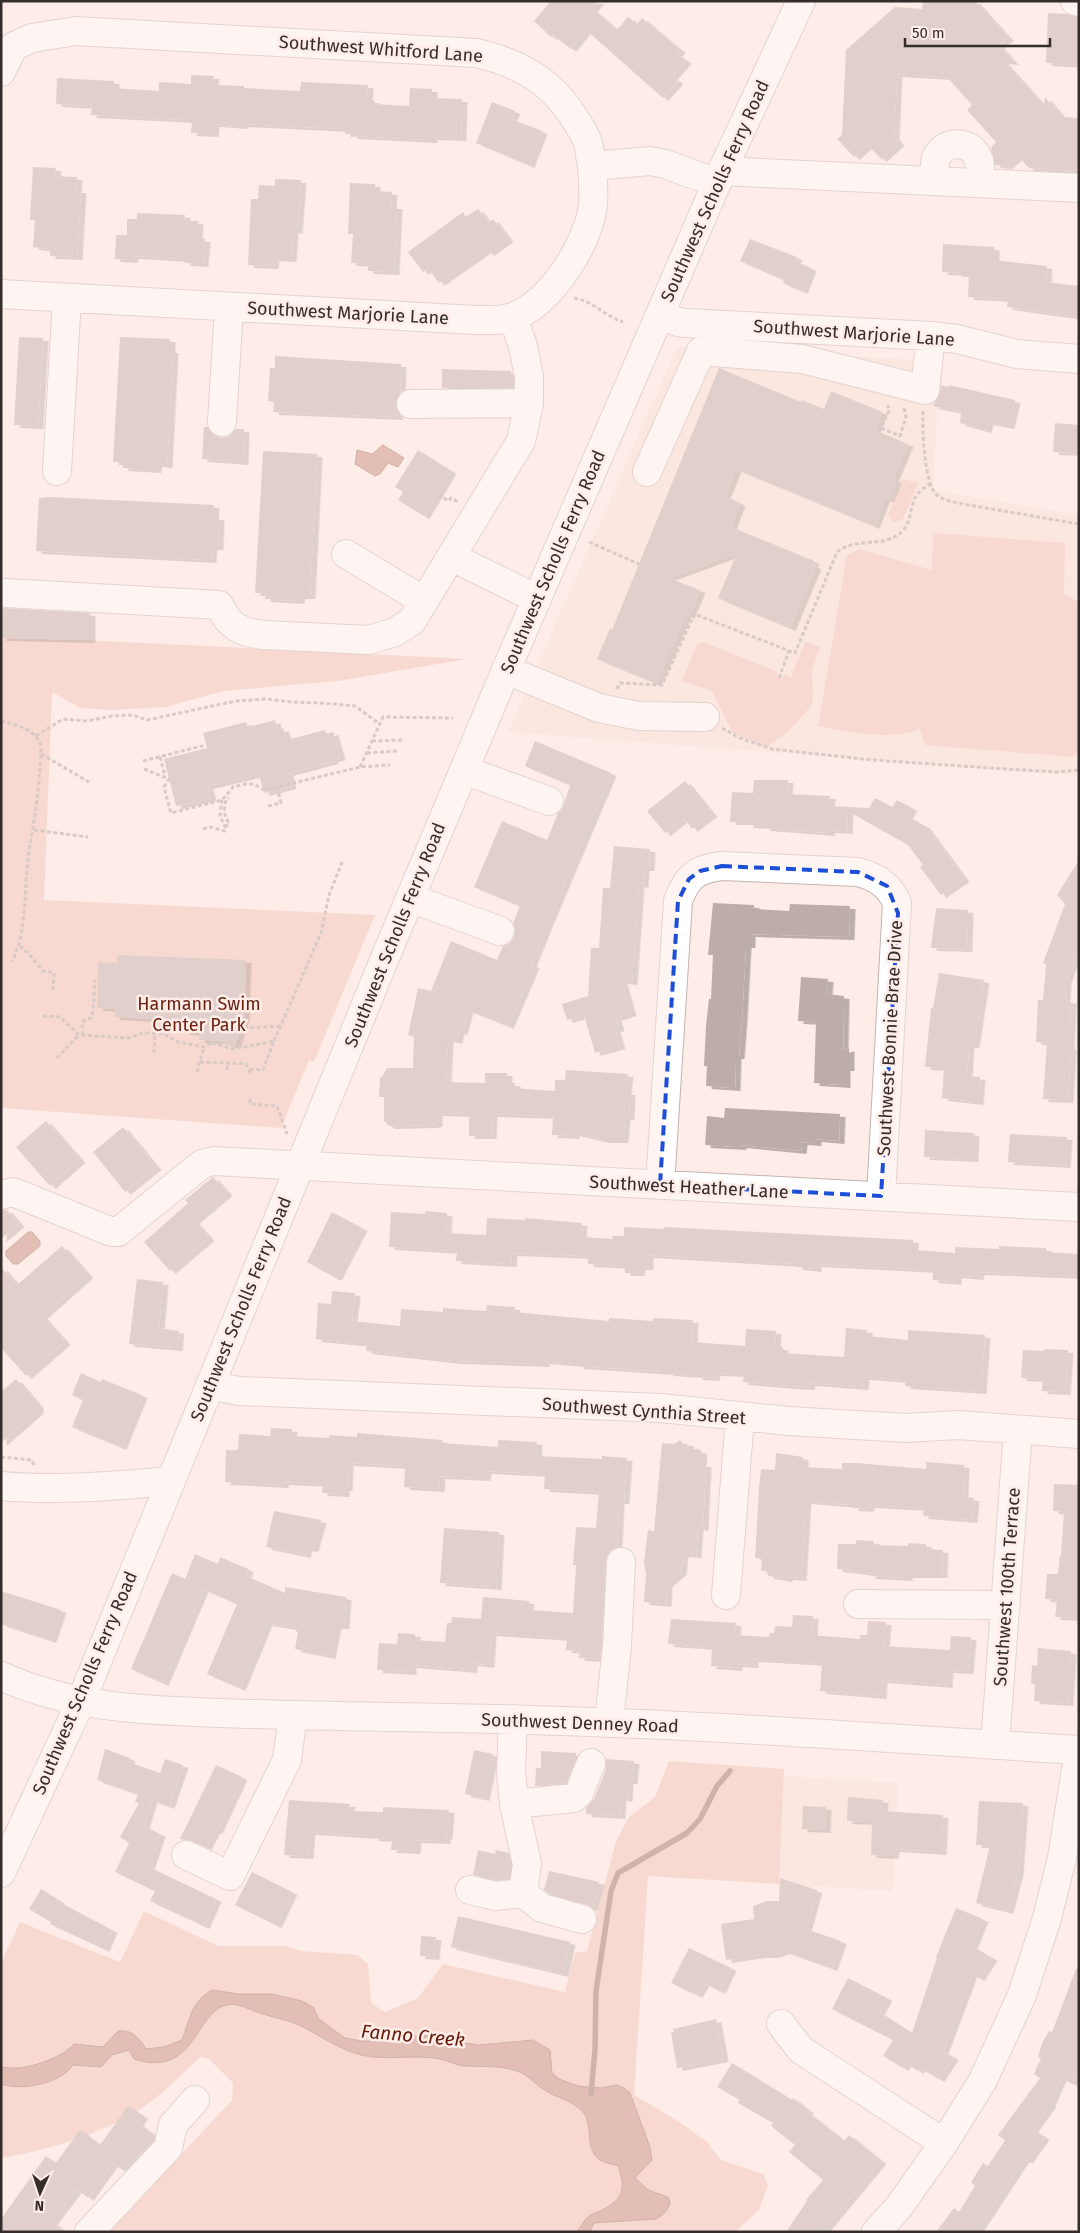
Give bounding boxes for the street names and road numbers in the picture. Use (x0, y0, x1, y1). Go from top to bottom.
street label: Southwest Whitford Lane (278, 31, 484, 67)
street label: Southwest Scholls Ferry Road (656, 77, 774, 305)
street label: Southwest Marjorie Lane (247, 297, 449, 329)
street label: Southwest Marjorie Lane (753, 315, 955, 351)
street label: Southwest Scholls Ferry Road (496, 447, 610, 677)
street label: Southwest Scholls Ferry Road (340, 819, 450, 1051)
street label: Southwest Bonnie Brae Drive (873, 919, 907, 1157)
street label: Southwest Heather Lane (589, 1171, 789, 1203)
street label: Southwest Scholls Ferry Road (186, 1193, 296, 1425)
street label: Southwest Cynthia Street (541, 1393, 747, 1429)
street label: Southwest 100th Terrace (989, 1487, 1025, 1687)
street label: Southwest Scholls Ferry Road (28, 1568, 142, 1798)
street label: Southwest Denney Road (481, 1709, 679, 1737)

